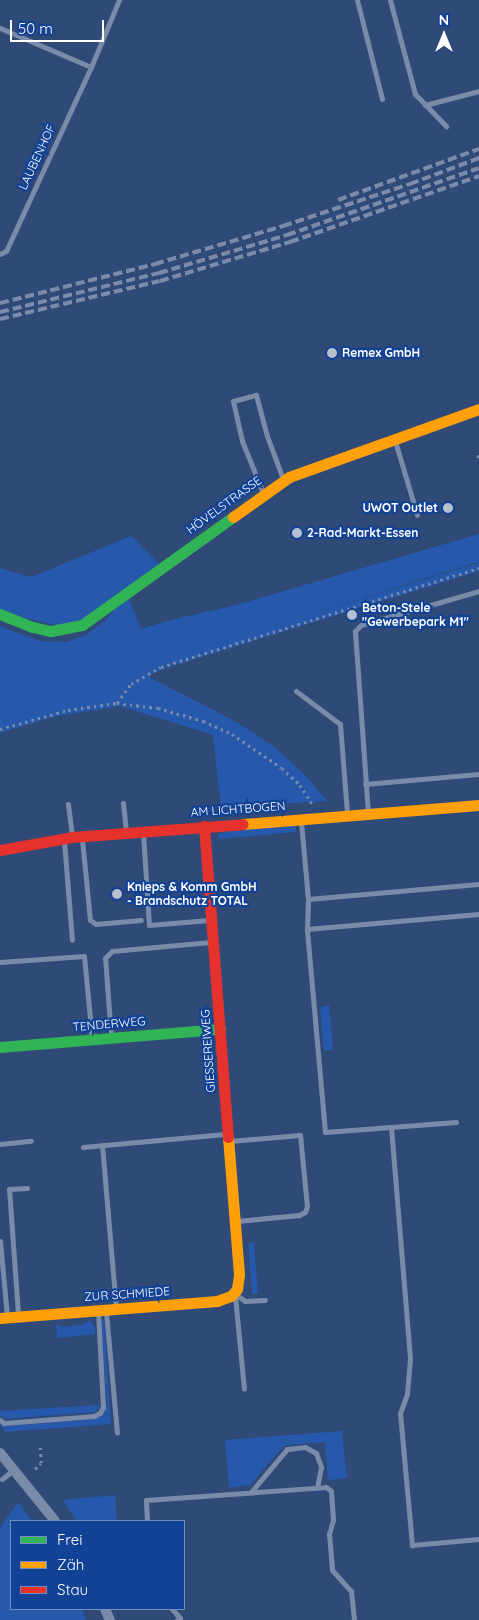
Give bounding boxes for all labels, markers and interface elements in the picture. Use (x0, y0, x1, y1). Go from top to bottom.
scale bar (12, 10, 106, 42)
north arrow (419, 10, 469, 60)
text: N (439, 11, 449, 29)
text: 50 m (18, 19, 53, 38)
street label: LAUBENHOF (16, 122, 58, 192)
place label: Remex GmbH (342, 346, 420, 360)
marker: Remex GmbH (326, 347, 338, 359)
street label: HÖVELSTRASSE (184, 473, 264, 537)
place label: UWOT Outlet (362, 501, 438, 515)
marker: UWOT Outlet (442, 502, 454, 514)
place label: 2-Rad-Markt-Essen (307, 526, 418, 540)
marker: 2-Rad-Markt-Essen (291, 527, 303, 539)
place label: Beton-Stele "Gewerbepark M1" (362, 601, 469, 629)
marker: Beton-Stele "Gewerbepark M1" (346, 609, 358, 621)
street label: AM LICHTBOGEN (190, 799, 286, 819)
place label: Knieps & Komm GmbH - Brandschutz TOTAL (127, 880, 257, 908)
marker: Knieps & Komm GmbH - Brandschutz TOTAL (111, 888, 123, 900)
street label: GIESSEREIWEG (198, 1009, 218, 1093)
street label: TENDERWEG (72, 1014, 146, 1034)
street label: ZUR SCHMIEDE (84, 1284, 170, 1304)
legend (10, 1520, 185, 1610)
text: Frei (57, 1530, 83, 1549)
text: Zäh (57, 1555, 84, 1574)
text: Stau (57, 1580, 88, 1599)

